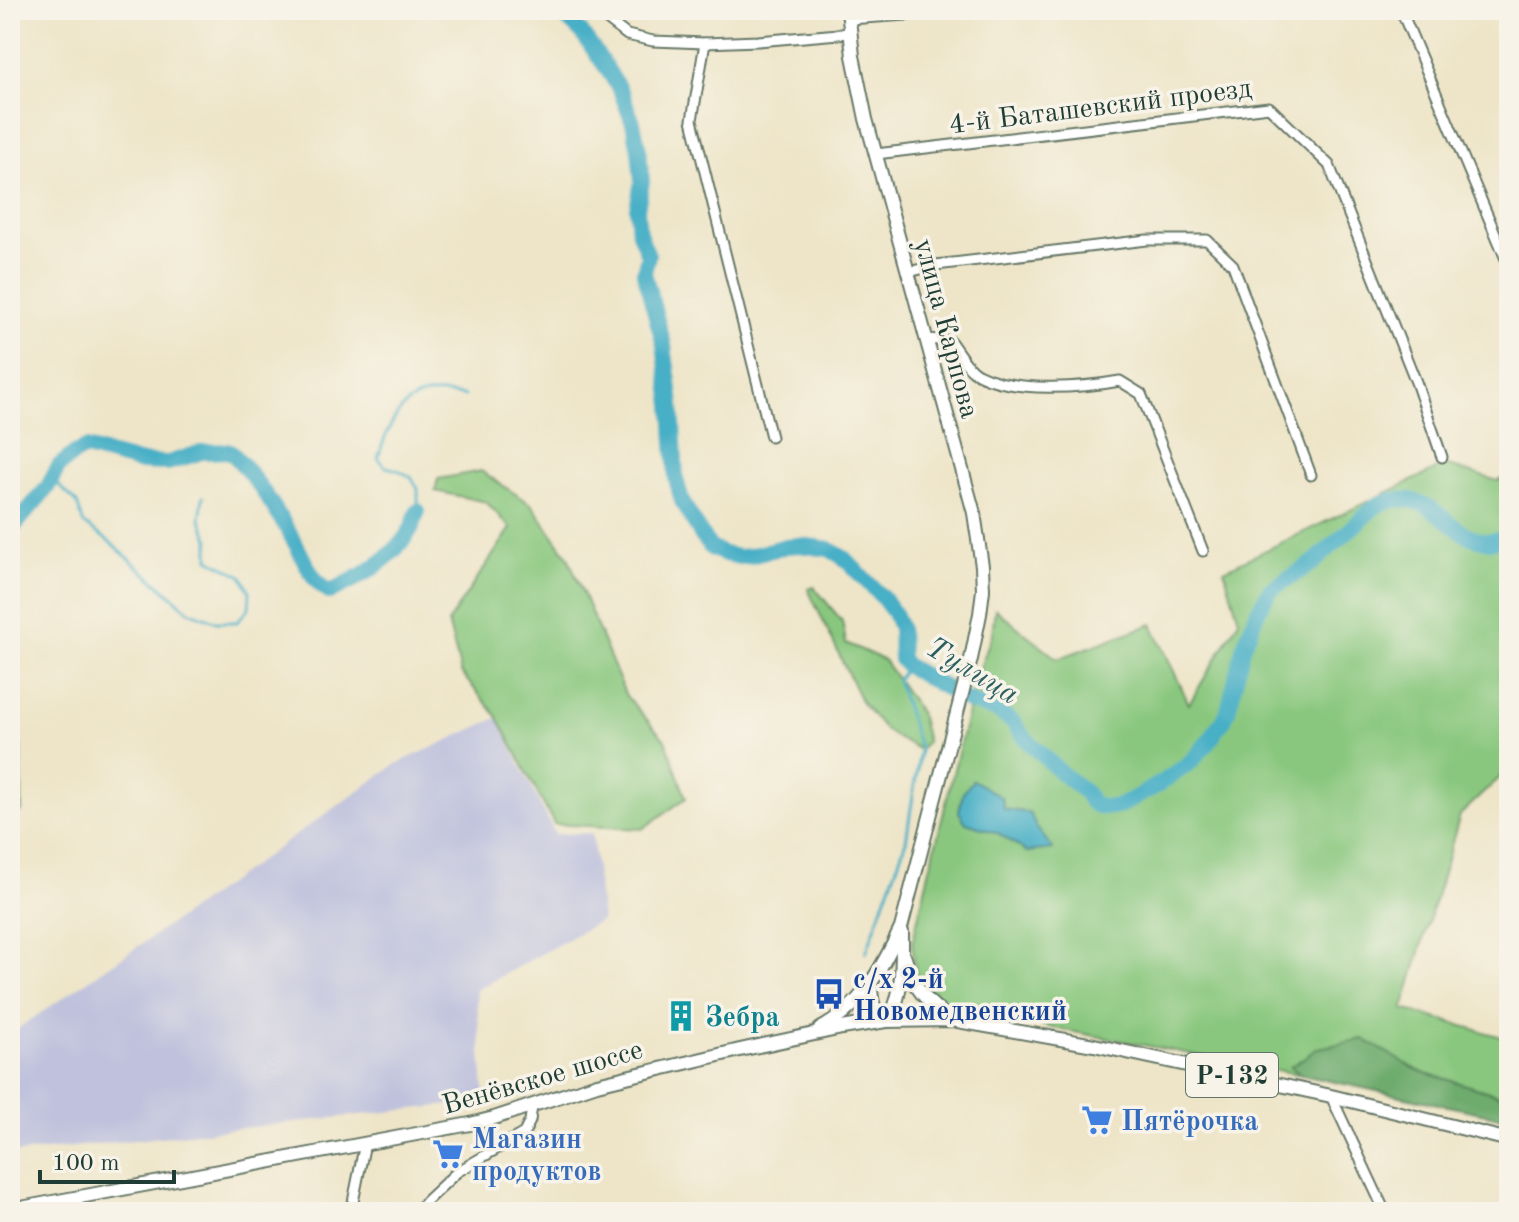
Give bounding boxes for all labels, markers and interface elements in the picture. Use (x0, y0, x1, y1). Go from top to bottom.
street label: 4-й Баташевский проезд (947, 75, 1254, 140)
street label: улица Карпова (908, 236, 983, 422)
water label: Тулица (921, 633, 1023, 711)
place label: с/х 2-й Новомедвенский (853, 967, 1067, 1027)
bus stop icon: с/х 2-й Новомедвенский (812, 977, 846, 1011)
building icon: Зебра (664, 999, 698, 1033)
place label: Зебра (705, 1004, 780, 1033)
street label: Венёвское шоссе (439, 1037, 646, 1121)
road number: Р-132 (1186, 1053, 1278, 1097)
supermarket icon: Пятёрочка (1080, 1103, 1114, 1137)
place label: Пятёрочка (1121, 1109, 1258, 1137)
place label: Магазин продуктов (472, 1127, 602, 1187)
scale bar (40, 1134, 174, 1184)
supermarket icon: Магазин продуктов (431, 1137, 465, 1171)
text: 100 m (52, 1152, 120, 1176)

